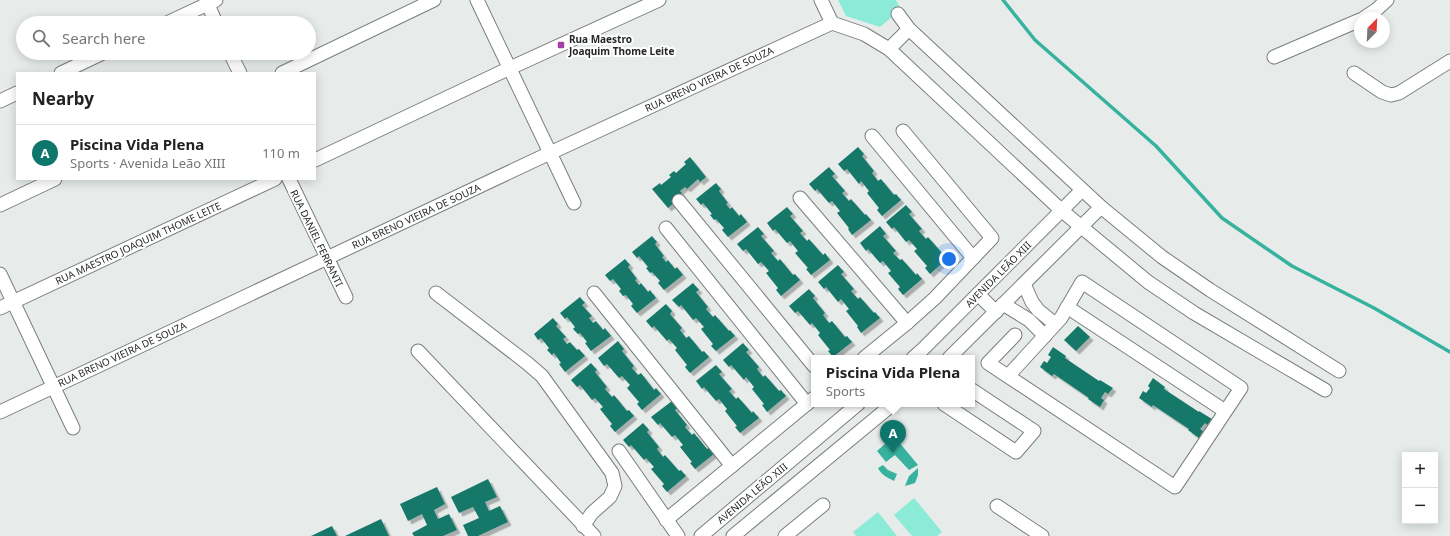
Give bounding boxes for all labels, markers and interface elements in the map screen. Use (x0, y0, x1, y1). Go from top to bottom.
north arrow (1354, 12, 1390, 48)
search box (16, 16, 316, 60)
icon: search (30, 27, 52, 49)
text: Search here (62, 28, 145, 48)
place label: Rua Maestro Joaquim Thome Leite (568, 32, 674, 58)
marker: Rua Maestro Joaquim Thome Leite (556, 40, 566, 50)
street label: RUA BRENO VIEIRA DE SOUZA (642, 43, 776, 115)
text: Nearby (32, 87, 94, 110)
text: Piscina Vida Plena (70, 134, 204, 154)
text: A (41, 144, 50, 162)
text: 110 m (262, 144, 300, 162)
text: Sports · Avenida Leão XIII (70, 154, 225, 172)
street label: RUA BRENO VIEIRA DE SOUZA (349, 180, 483, 252)
street label: RUA DANIEL FERRANTI (287, 187, 347, 289)
street label: RUA MAESTRO JOAQUIM THOME LEITE (53, 198, 223, 288)
street label: AVENIDA LEÃO XIII (962, 238, 1034, 310)
your location (939, 249, 959, 269)
street label: RUA BRENO VIEIRA DE SOUZA (55, 318, 189, 390)
popup (811, 355, 975, 407)
text: Piscina Vida Plena (826, 362, 960, 382)
text: Sports (826, 382, 865, 400)
pin: A (880, 420, 906, 453)
map controls (1402, 452, 1438, 524)
button: + (1402, 452, 1438, 488)
street label: AVENIDA LEÃO XIII (714, 459, 790, 527)
button: − (1402, 488, 1438, 524)

